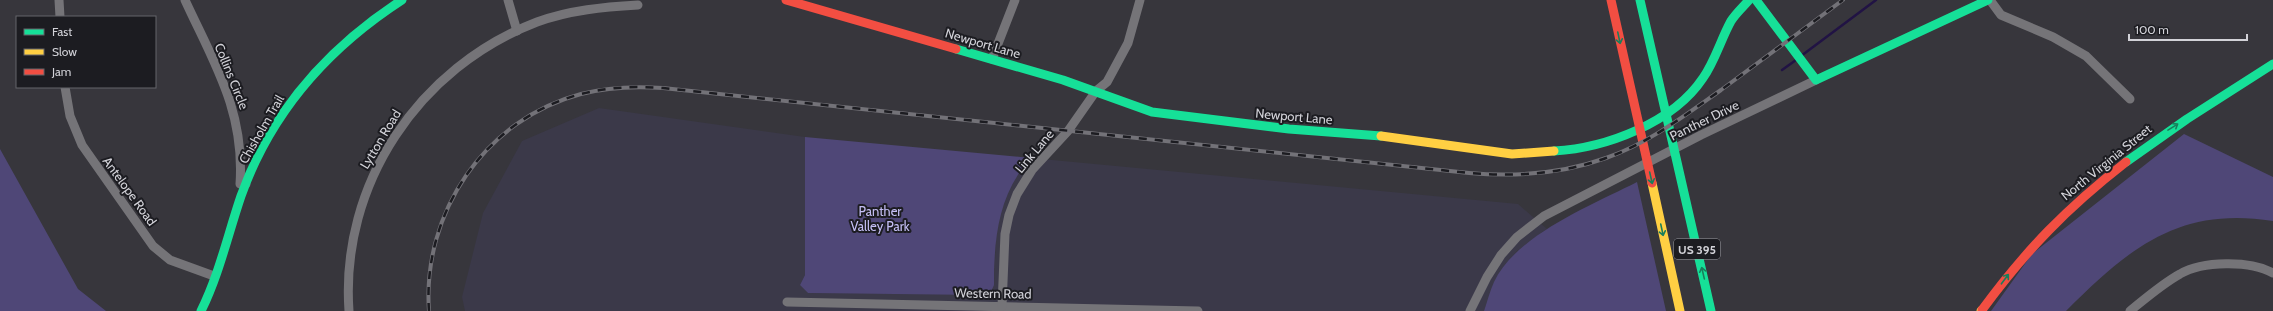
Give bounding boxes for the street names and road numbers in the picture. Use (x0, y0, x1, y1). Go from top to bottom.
street label: Newport Lane (944, 25, 1023, 61)
street label: Collins Circle (211, 41, 253, 112)
street label: Chisholm Trail (235, 92, 287, 166)
street label: Panther Drive (1667, 96, 1741, 144)
street label: Newport Lane (1255, 105, 1334, 127)
street label: Lytton Road (356, 106, 404, 172)
street label: North Virginia Street (2057, 120, 2155, 203)
street label: Link Lane (1011, 126, 1057, 176)
street label: Antelope Road (100, 153, 160, 229)
road number: US 395 (1674, 239, 1720, 259)
street label: Western Road (954, 284, 1032, 302)

